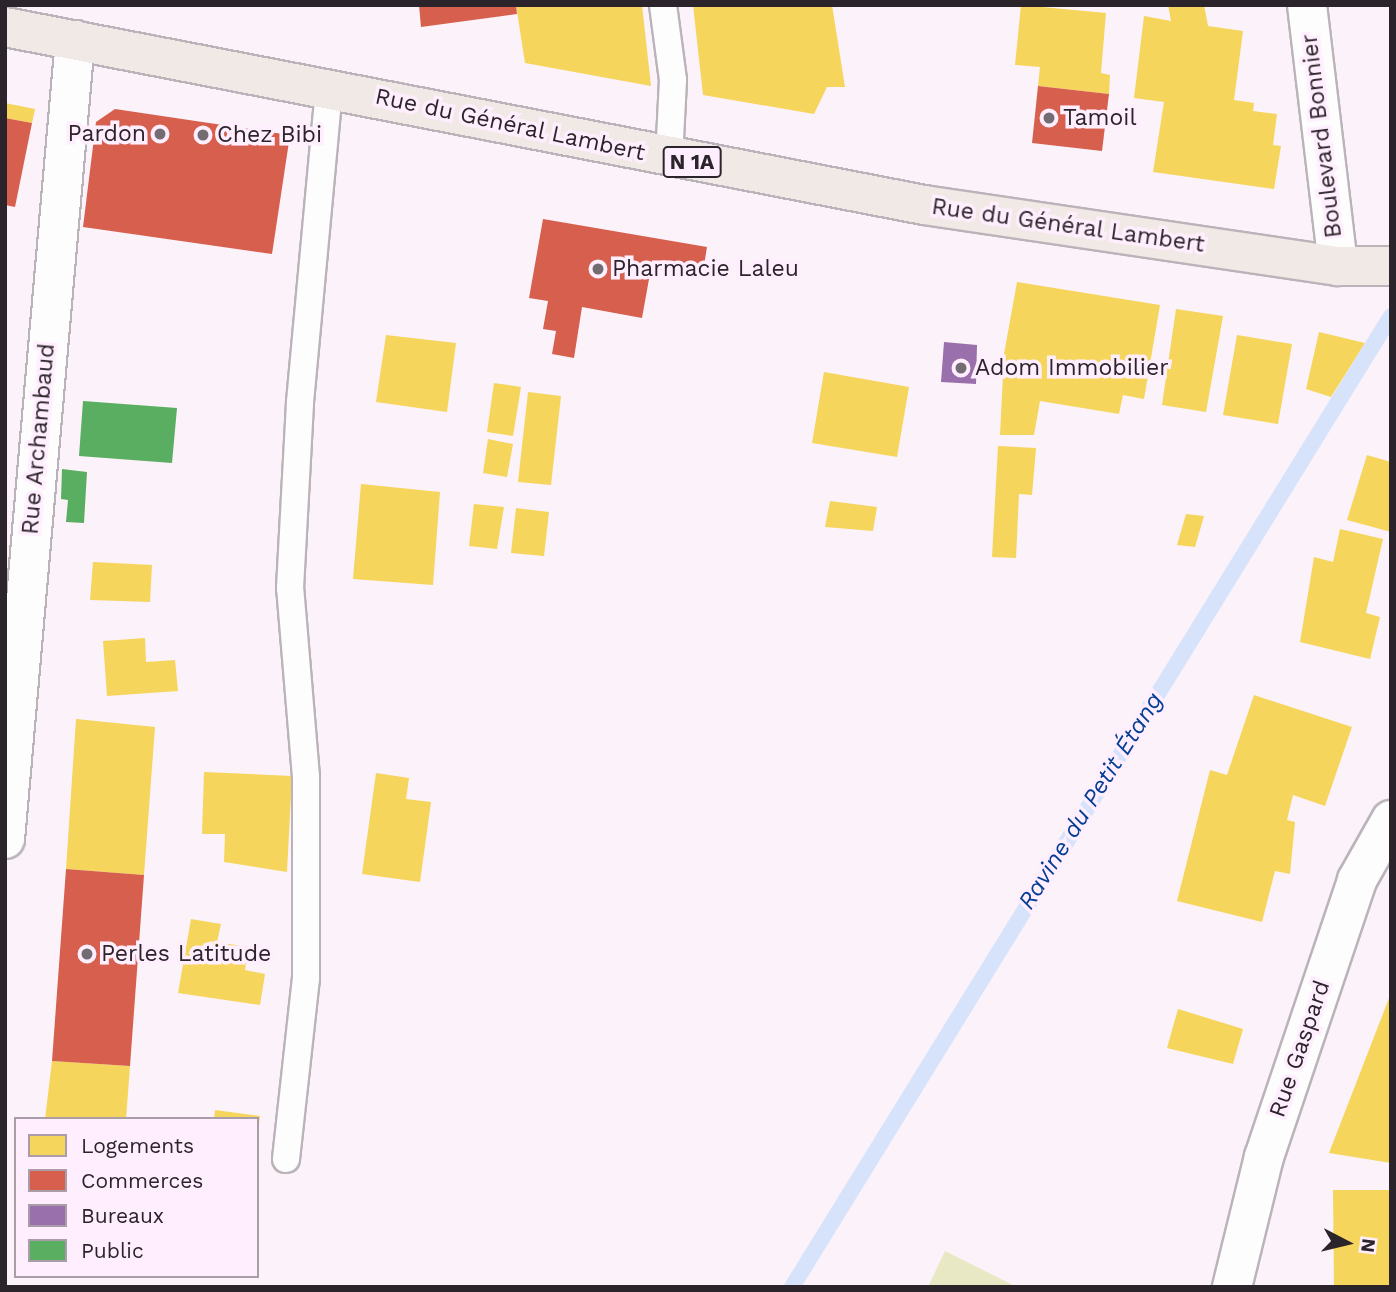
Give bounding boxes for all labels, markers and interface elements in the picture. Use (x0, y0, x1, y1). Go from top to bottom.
street label: Boulevard Bonnier (1296, 33, 1348, 239)
street label: Rue du Général Lambert (372, 83, 648, 167)
place label: Tamoil (1063, 104, 1136, 132)
marker: Tamoil (1041, 110, 1057, 126)
place label: Pardon (67, 120, 146, 148)
place label: Chez Bibi (217, 121, 322, 149)
marker: Pardon (152, 126, 168, 142)
marker: Chez Bibi (195, 127, 211, 143)
road number: N 1A (662, 144, 722, 180)
street label: Rue du Général Lambert (929, 193, 1207, 259)
place label: Pharmacie Laleu (612, 255, 799, 283)
marker: Pharmacie Laleu (590, 261, 606, 277)
street label: Rue Archambaud (17, 342, 61, 536)
place label: Adom Immobilier (975, 354, 1169, 382)
marker: Adom Immobilier (953, 360, 969, 376)
water label: Ravine du Petit Étang (1013, 687, 1169, 915)
place label: Perles Latitude (101, 940, 271, 968)
marker: Perles Latitude (79, 946, 95, 962)
street label: Rue Gaspard (1264, 977, 1336, 1121)
legend (14, 1117, 259, 1278)
text: Logements (81, 1133, 194, 1158)
text: Commerces (81, 1168, 203, 1193)
text: Bureaux (81, 1203, 164, 1228)
north arrow (1312, 1208, 1382, 1278)
text: N (1356, 1237, 1381, 1254)
text: Public (81, 1238, 144, 1263)

